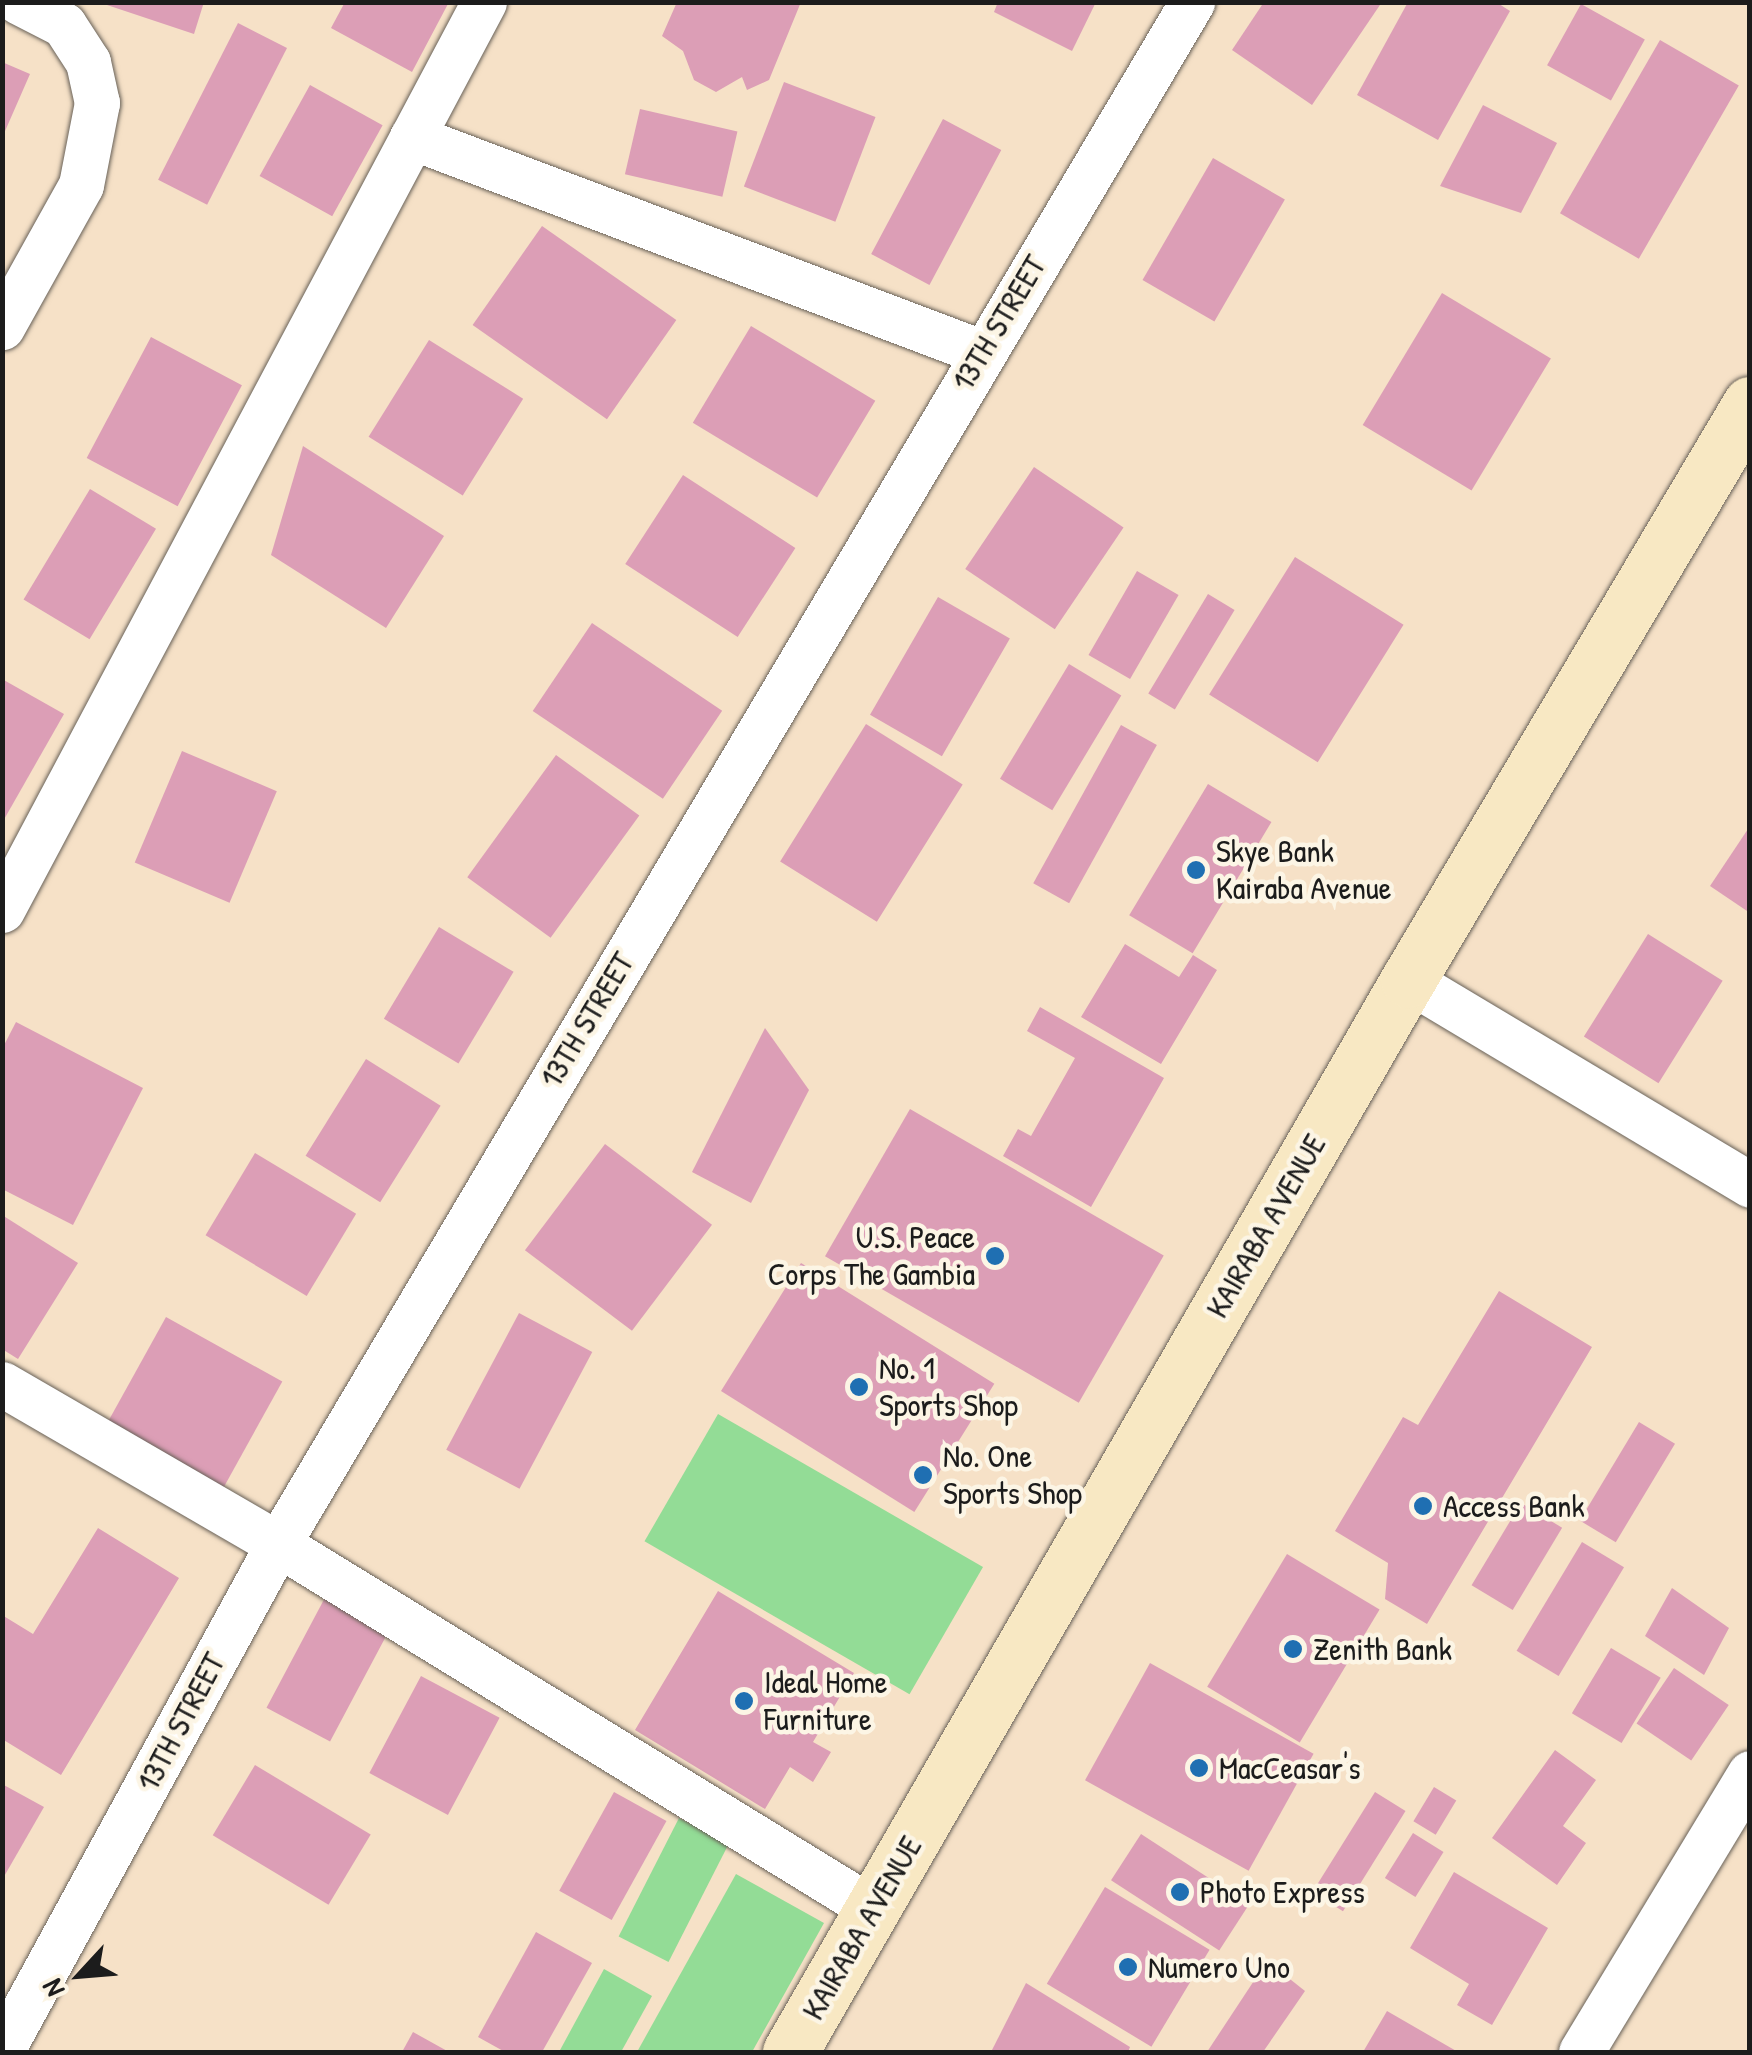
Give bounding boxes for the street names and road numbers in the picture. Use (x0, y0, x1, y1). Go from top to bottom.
street label: 13TH STREET (944, 249, 1054, 397)
street label: 13TH STREET (532, 946, 642, 1094)
street label: KAIRABA AVENUE (1198, 1127, 1334, 1325)
street label: 13TH STREET (129, 1646, 233, 1798)
street label: KAIRABA AVENUE (794, 1829, 930, 2027)

